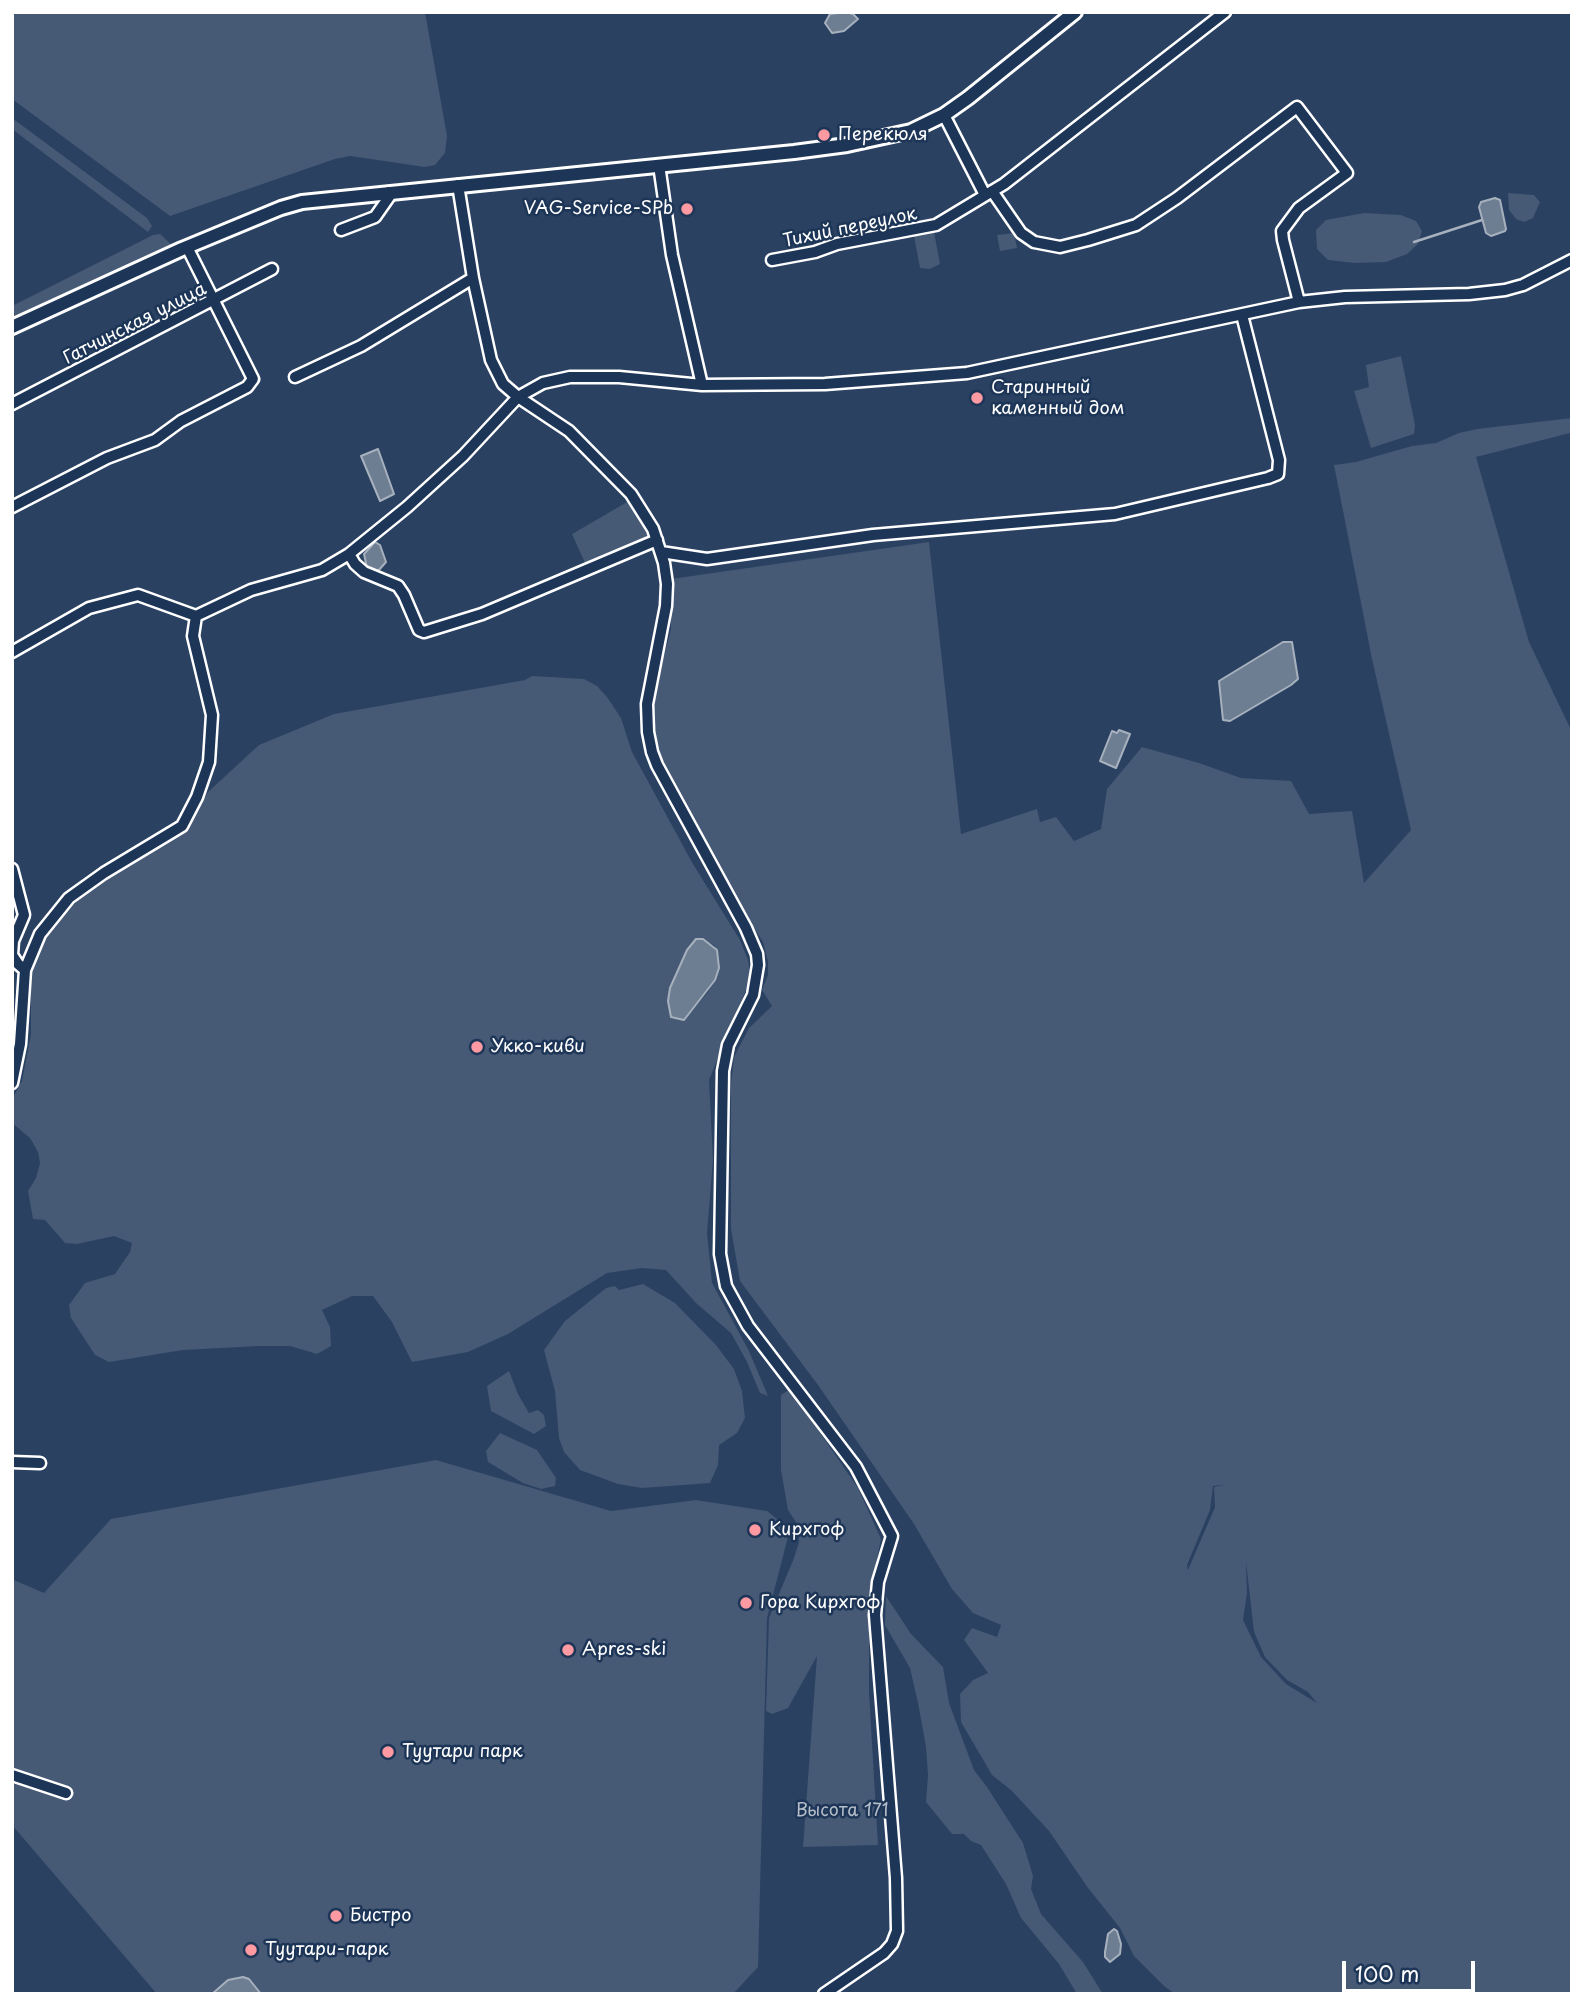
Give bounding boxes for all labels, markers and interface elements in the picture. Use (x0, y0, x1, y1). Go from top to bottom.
place label: Перекюля (838, 124, 928, 146)
marker: Перекюля (816, 127, 832, 143)
place label: VAG-Service-SPb (524, 198, 673, 220)
marker: VAG-Service-SPb (679, 201, 695, 217)
street label: Тихий переулок (781, 203, 919, 253)
street label: Гатчинская улица (60, 279, 210, 369)
place label: Старинный каменный дом (991, 377, 1124, 420)
marker: Старинный каменный дом (969, 390, 985, 406)
place label: Укко-киви (491, 1036, 585, 1058)
marker: Укко-киви (469, 1039, 485, 1055)
place label: Кирхгоф (769, 1519, 845, 1541)
marker: Кирхгоф (747, 1522, 763, 1538)
place label: Гора Кирхгоф (760, 1592, 880, 1614)
marker: Гора Кирхгоф (738, 1595, 754, 1611)
place label: Apres-ski (582, 1639, 666, 1661)
marker: Apres-ski (560, 1642, 576, 1658)
place label: Туутари парк (402, 1741, 523, 1763)
marker: Туутари парк (380, 1744, 396, 1760)
park label: Высота 171 (795, 1800, 889, 1822)
place label: Бистро (350, 1905, 411, 1927)
marker: Бистро (328, 1908, 344, 1924)
place label: Туутари-парк (265, 1939, 389, 1961)
marker: Туутари-парк (243, 1942, 259, 1958)
scale bar (1346, 1946, 1479, 1990)
text: 100 m (1355, 1957, 1419, 1989)

